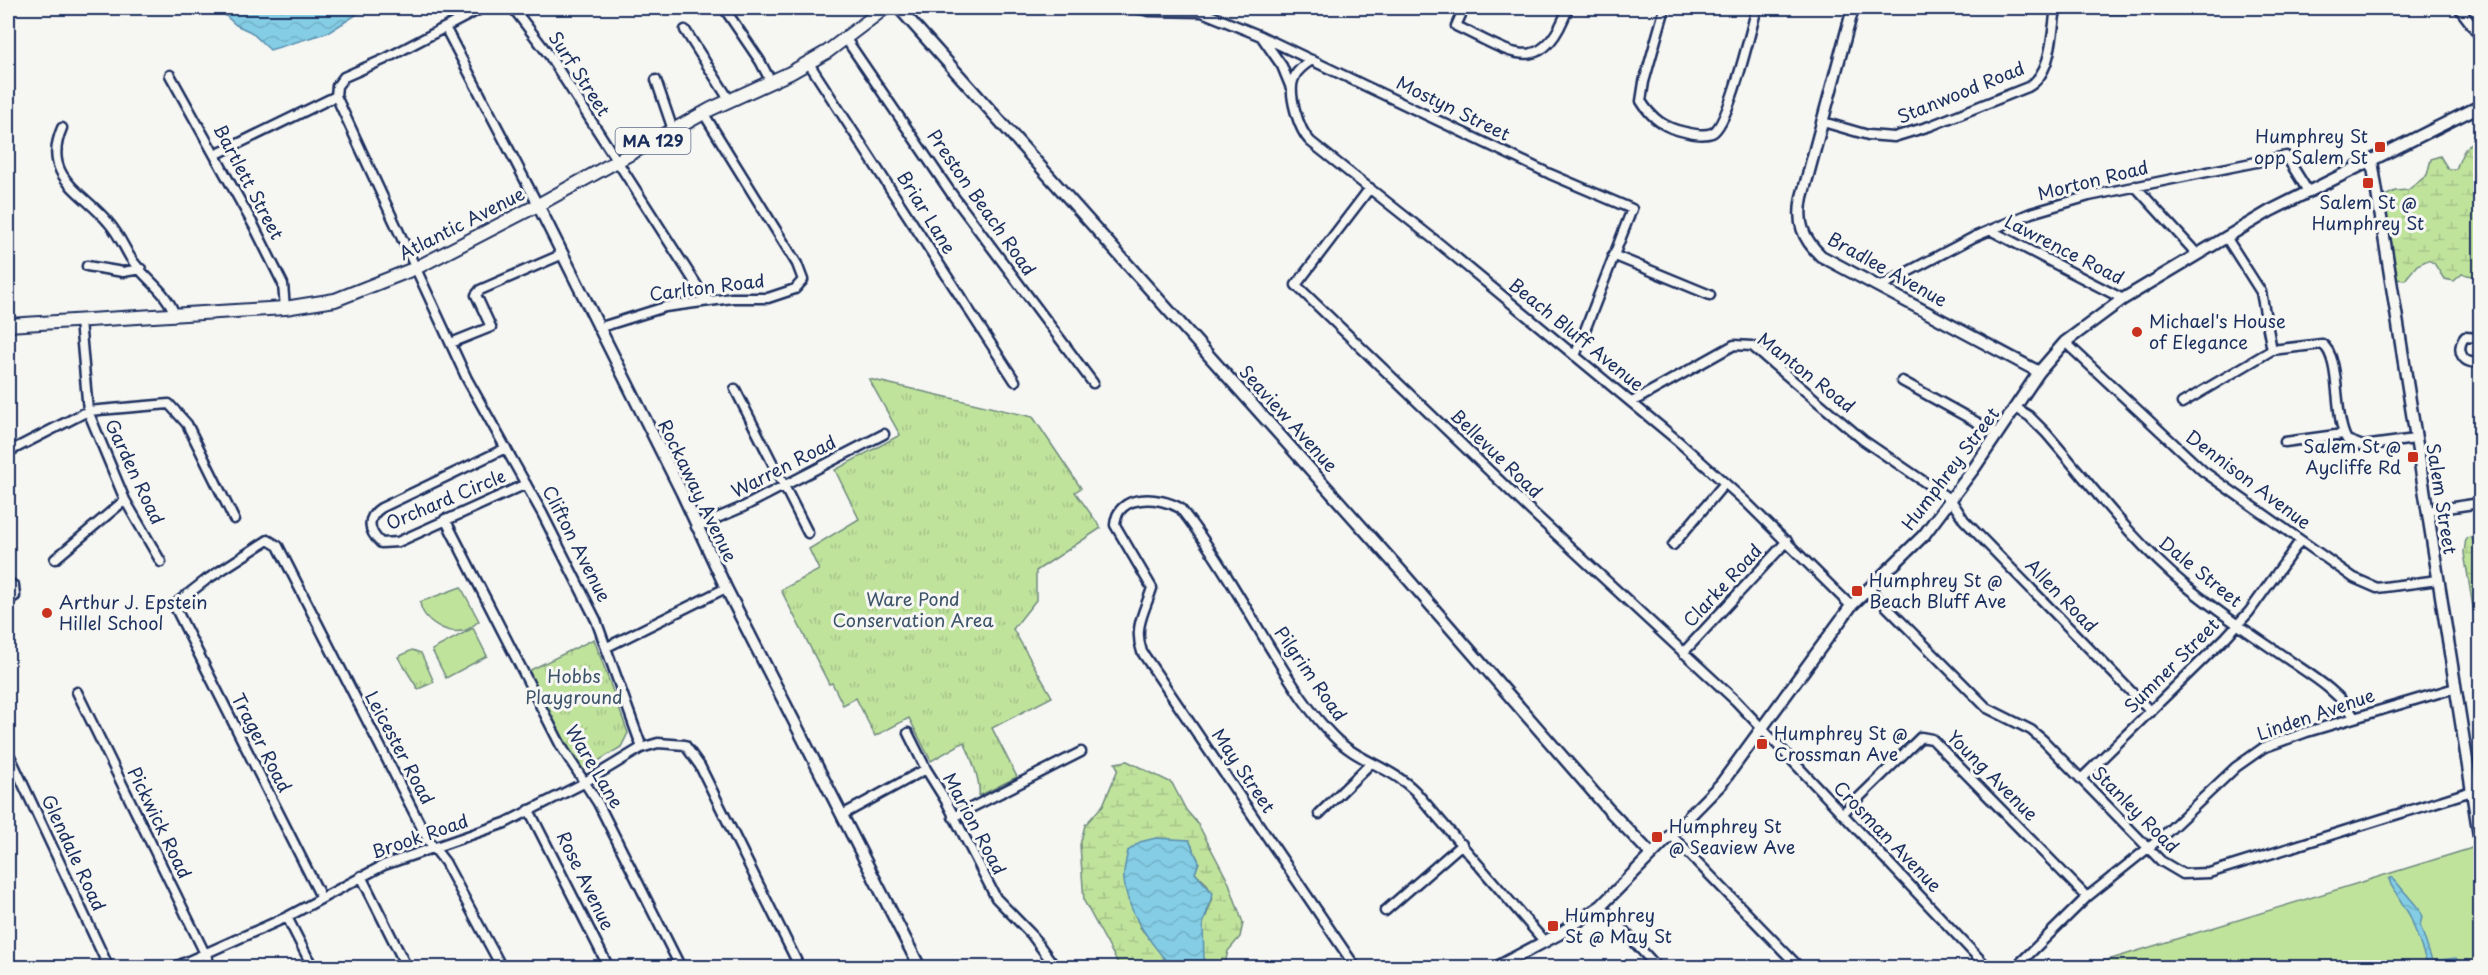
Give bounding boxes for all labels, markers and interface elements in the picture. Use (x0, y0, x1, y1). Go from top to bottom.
street label: Surf Street (543, 26, 618, 121)
street label: Stanwood Road (1893, 54, 2028, 129)
street label: Mostyn Street (1392, 68, 1515, 147)
street label: Bartlett Street (207, 119, 291, 244)
place label: Humphrey St opp Salem St (2254, 122, 2368, 170)
street label: Preston Beach Road (921, 123, 1043, 281)
road number: MA 129 (616, 128, 690, 154)
marker: Humphrey St opp Salem St (2373, 140, 2387, 154)
street label: Morton Road (2034, 153, 2151, 206)
street label: Briar Lane (891, 165, 963, 259)
marker: Salem St @ Humphrey St (2361, 176, 2375, 190)
street label: Atlantic Avenue (394, 179, 529, 266)
place label: Salem St @ Humphrey St (2312, 188, 2424, 236)
street label: Lawrence Road (2000, 207, 2129, 290)
street label: Bradlee Avenue (1823, 225, 1953, 313)
street label: Carlton Road (648, 266, 766, 307)
street label: Beach Bluff Avenue (1504, 271, 1650, 397)
place label: Michael's House of Elegance (2149, 307, 2286, 355)
street label: Manton Road (1752, 325, 1861, 419)
marker: Michael's House of Elegance (2130, 325, 2144, 339)
street label: Seaview Avenue (1234, 358, 1345, 478)
street label: Humphrey Street (1894, 401, 2005, 535)
street label: Bellevue Road (1445, 402, 1549, 504)
street label: Garden Road (99, 414, 172, 529)
street label: Rockaway Avenue (652, 414, 745, 566)
street label: Dennison Avenue (2180, 423, 2317, 535)
street label: Warren Road (726, 428, 840, 504)
place label: Salem St @ Aycliffe Rd (2303, 432, 2401, 480)
street label: Salem Street (2420, 441, 2465, 556)
marker: Salem St @ Aycliffe Rd (2406, 450, 2420, 464)
street label: Orchard Circle (382, 461, 509, 536)
street label: Clifton Avenue (536, 480, 618, 606)
street label: Dale Street (2154, 529, 2248, 613)
street label: Clarke Road (1676, 537, 1768, 633)
street label: Allen Road (2020, 552, 2104, 638)
place label: Humphrey St @ Beach Bluff Ave (1869, 566, 2006, 614)
marker: Humphrey St @ Beach Bluff Ave (1850, 584, 1864, 598)
park label: Ware Pond Conservation Area (832, 585, 994, 633)
place label: Arthur J. Epstein Hillel School (59, 588, 208, 636)
marker: Arthur J. Epstein Hillel School (40, 606, 54, 620)
street label: Sumner Street (2117, 611, 2225, 719)
street label: Pilgrim Road (1269, 620, 1354, 726)
park label: Hobbs Playground (525, 662, 623, 710)
street label: Linden Avenue (2253, 681, 2378, 746)
street label: Leicester Road (359, 686, 442, 809)
street label: Trager Road (226, 688, 299, 797)
street label: Ware Lane (560, 719, 631, 813)
place label: Humphrey St @ Crossman Ave (1774, 719, 1908, 767)
street label: May Street (1206, 722, 1283, 818)
street label: Young Avenue (1941, 723, 2045, 827)
marker: Humphrey St @ Crossman Ave (1755, 737, 1769, 751)
street label: Stanley Road (2086, 759, 2186, 859)
street label: Pickwick Road (122, 762, 199, 883)
street label: Marion Road (937, 767, 1014, 879)
street label: Crosman Avenue (1828, 774, 1948, 898)
street label: Glendale Road (35, 790, 113, 915)
street label: Brook Road (367, 806, 472, 865)
place label: Humphrey St @ Seaview Ave (1669, 812, 1795, 860)
street label: Rose Avenue (551, 826, 622, 935)
marker: Humphrey St @ Seaview Ave (1650, 830, 1664, 844)
place label: Humphrey St @ May St (1565, 901, 1672, 949)
marker: Humphrey St @ May St (1546, 919, 1560, 933)

